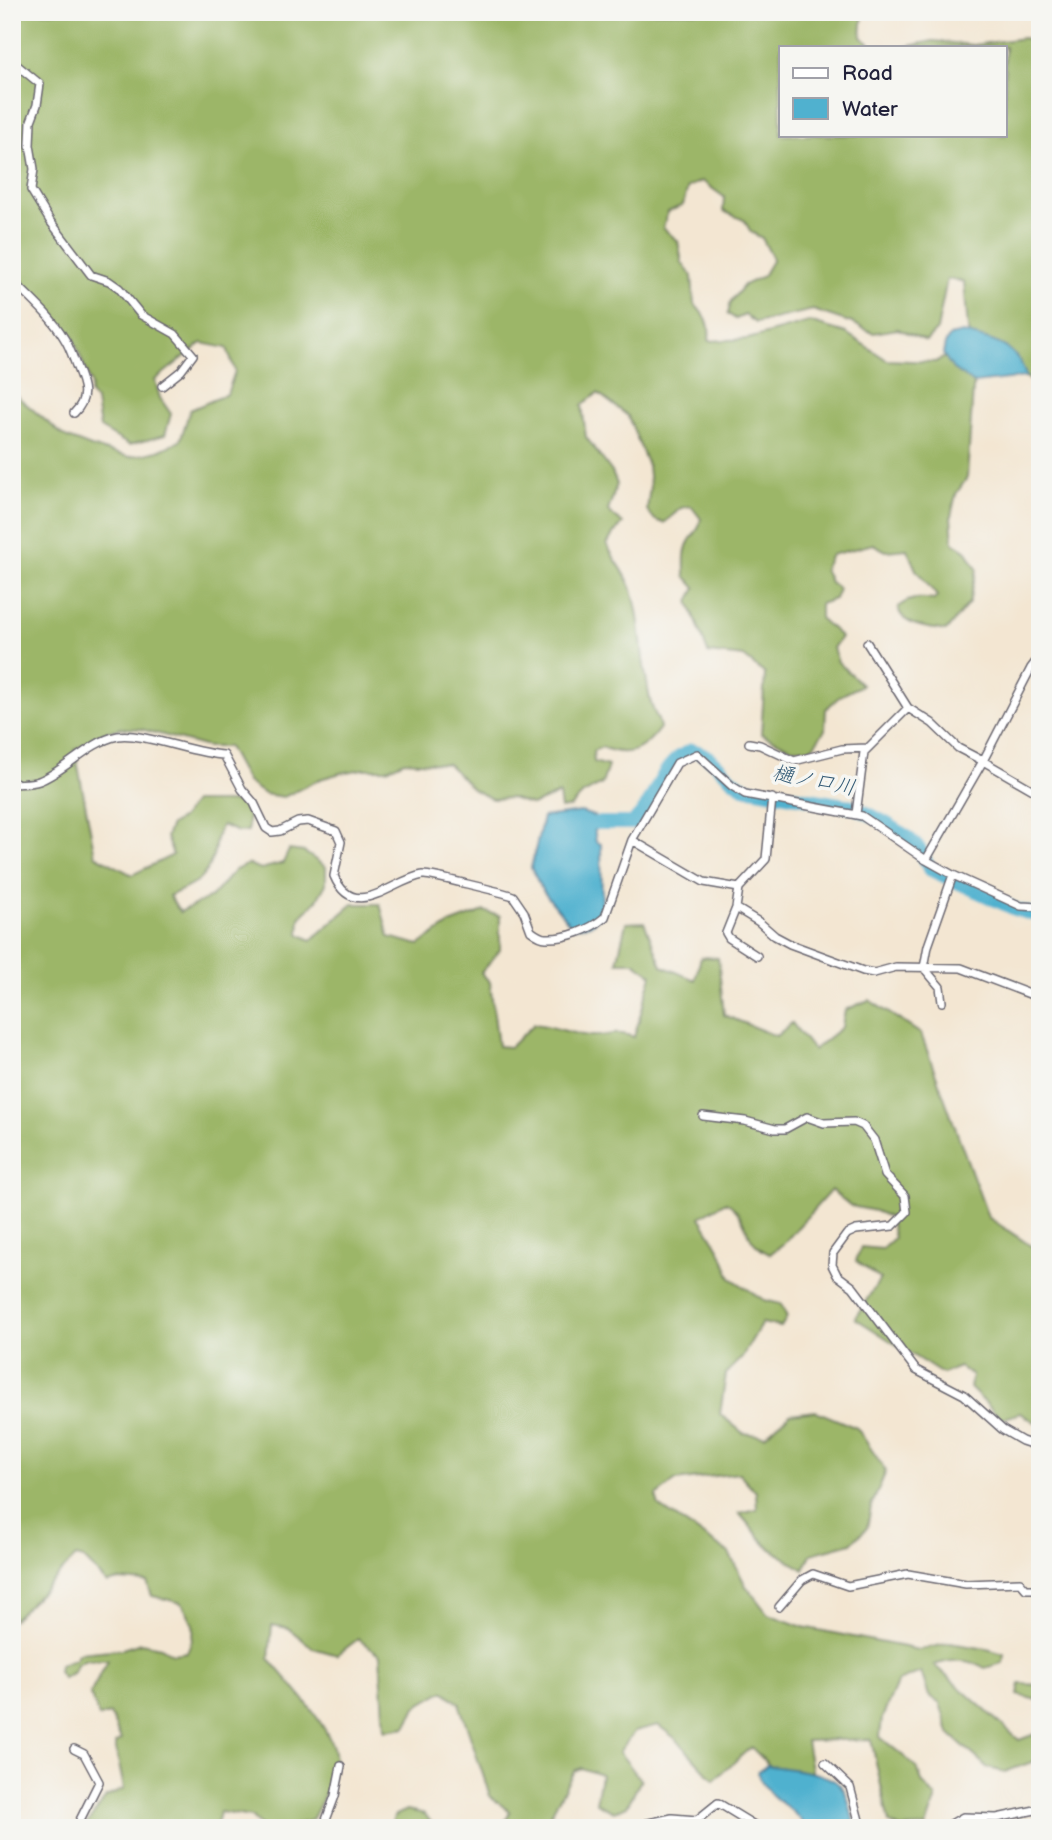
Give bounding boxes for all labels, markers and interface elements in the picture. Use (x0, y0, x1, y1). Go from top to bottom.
legend (779, 46, 1006, 136)
text: Road (842, 61, 893, 86)
text: Water (842, 97, 898, 122)
water label: 樋ノ口川 (770, 760, 858, 801)

